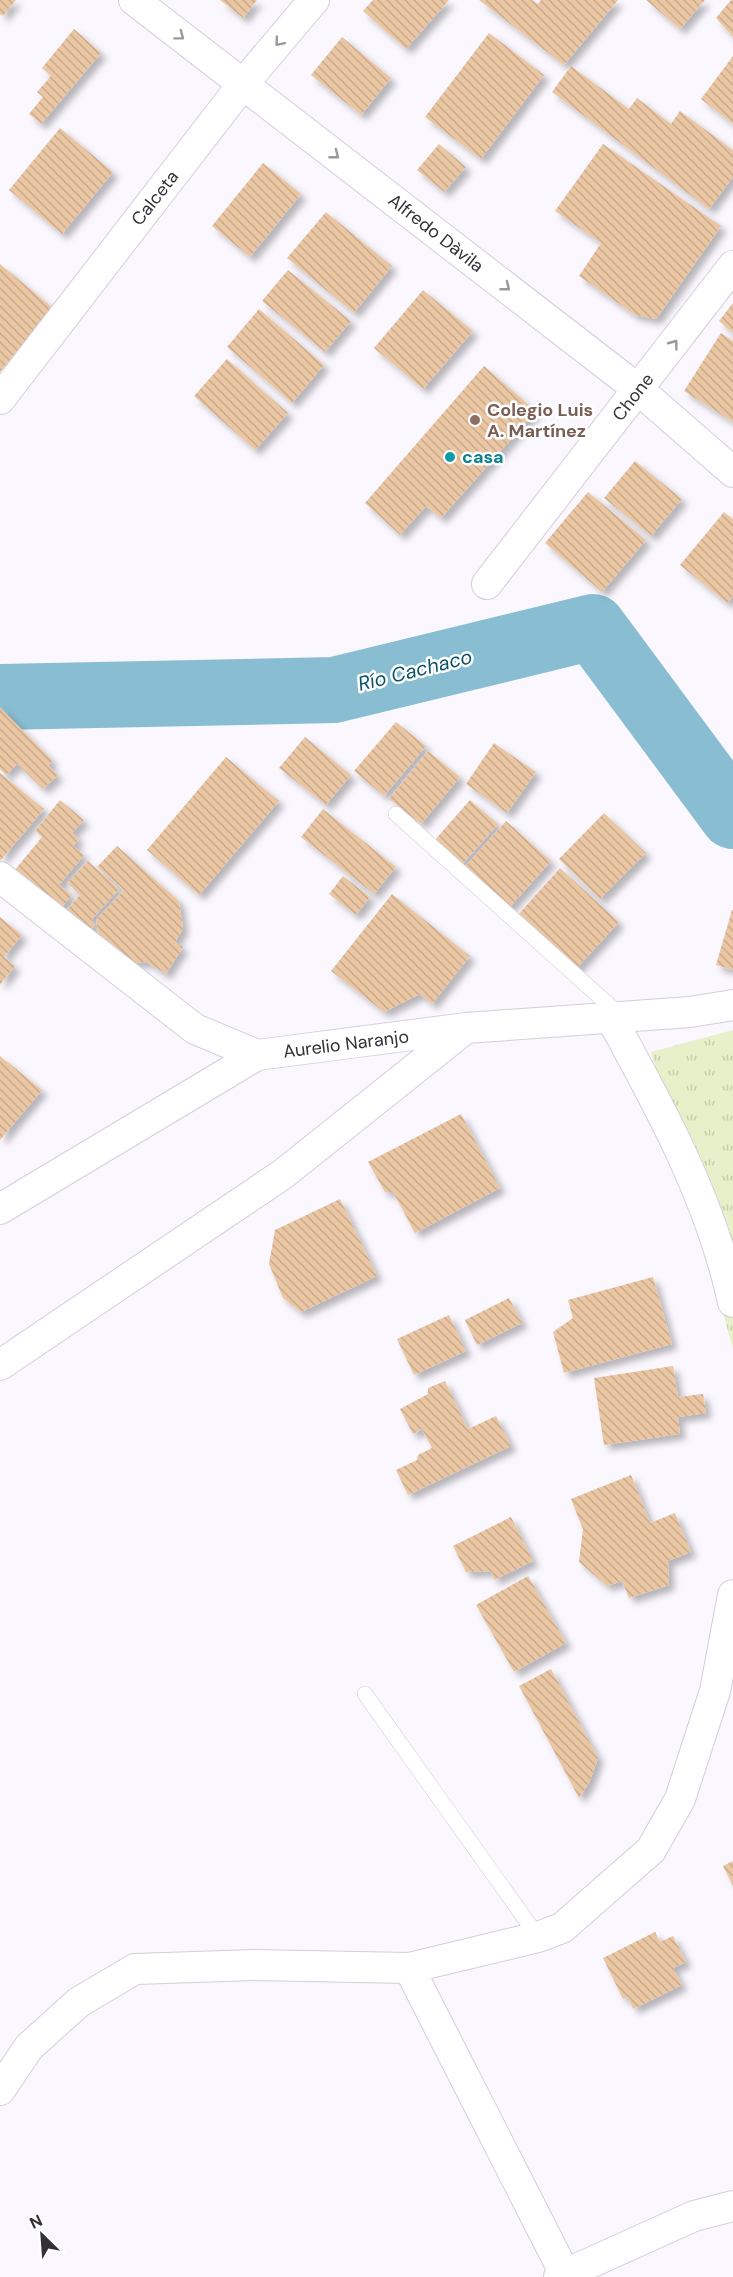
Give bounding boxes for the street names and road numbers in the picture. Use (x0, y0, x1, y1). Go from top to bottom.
street label: Calceta (126, 165, 184, 231)
street label: Alfredo Dàvila (383, 188, 489, 278)
street label: Chone (607, 368, 659, 426)
street label: Aurelio Naranjo (282, 1024, 410, 1064)

